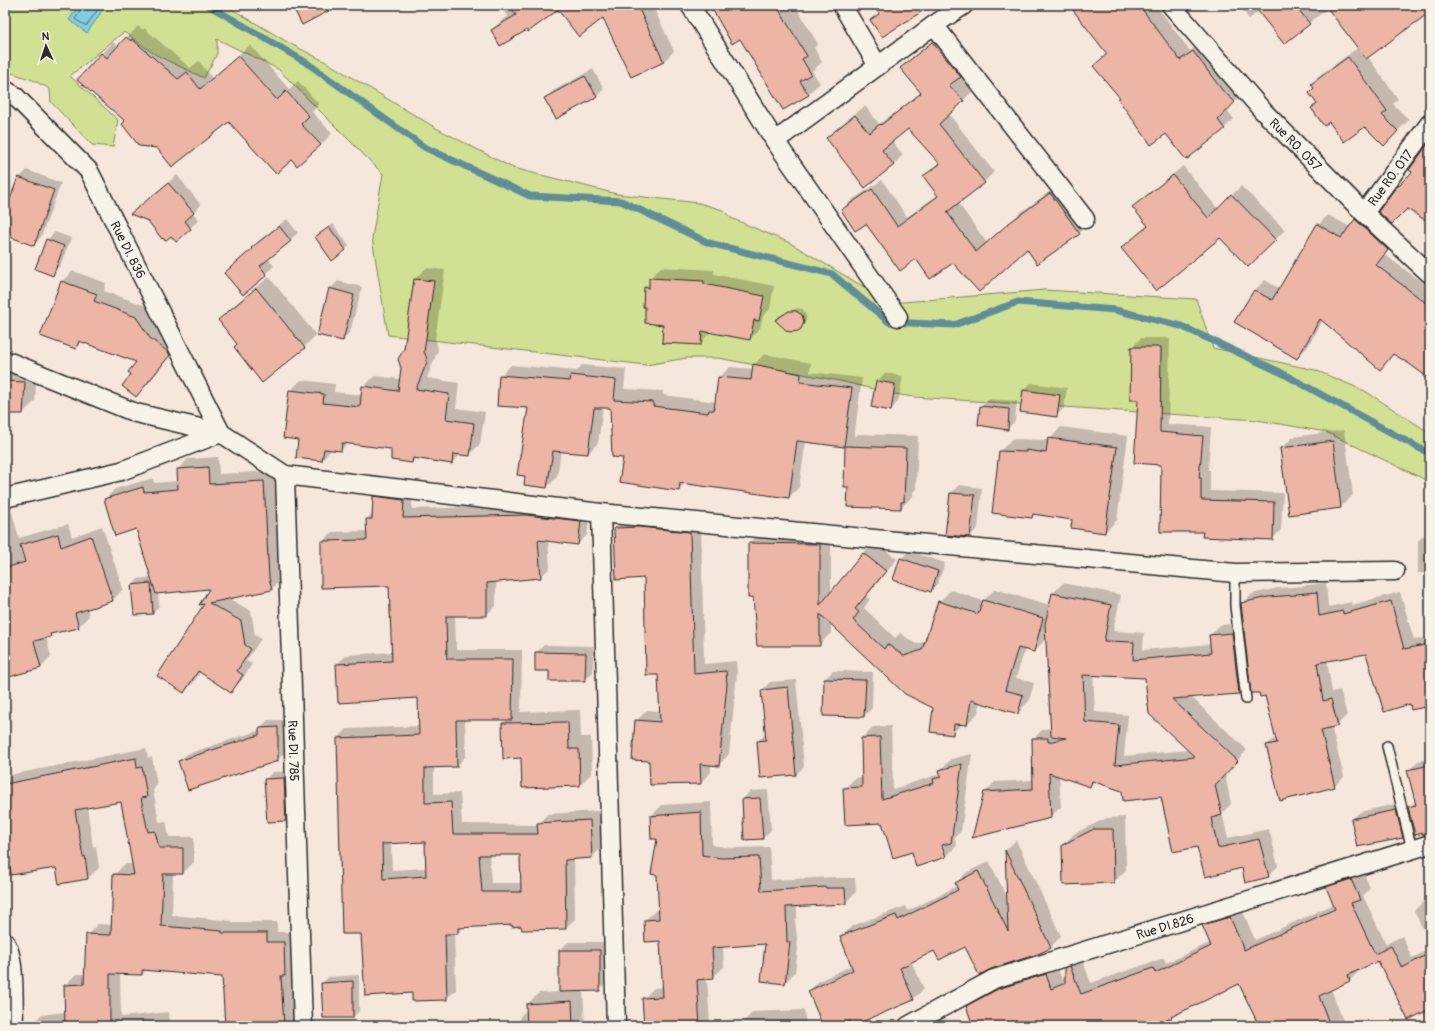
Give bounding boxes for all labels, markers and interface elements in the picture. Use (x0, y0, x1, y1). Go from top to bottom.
north arrow (26, 26, 66, 66)
text: N (41, 30, 50, 43)
street label: Rue RO. 057 (1266, 115, 1325, 175)
street label: Rue RO. 017 (1365, 147, 1417, 209)
street label: Rue DI. 836 (107, 219, 149, 281)
street label: Rue DI. 785 (284, 720, 302, 782)
street label: Rue DI.826 (1135, 911, 1196, 943)

